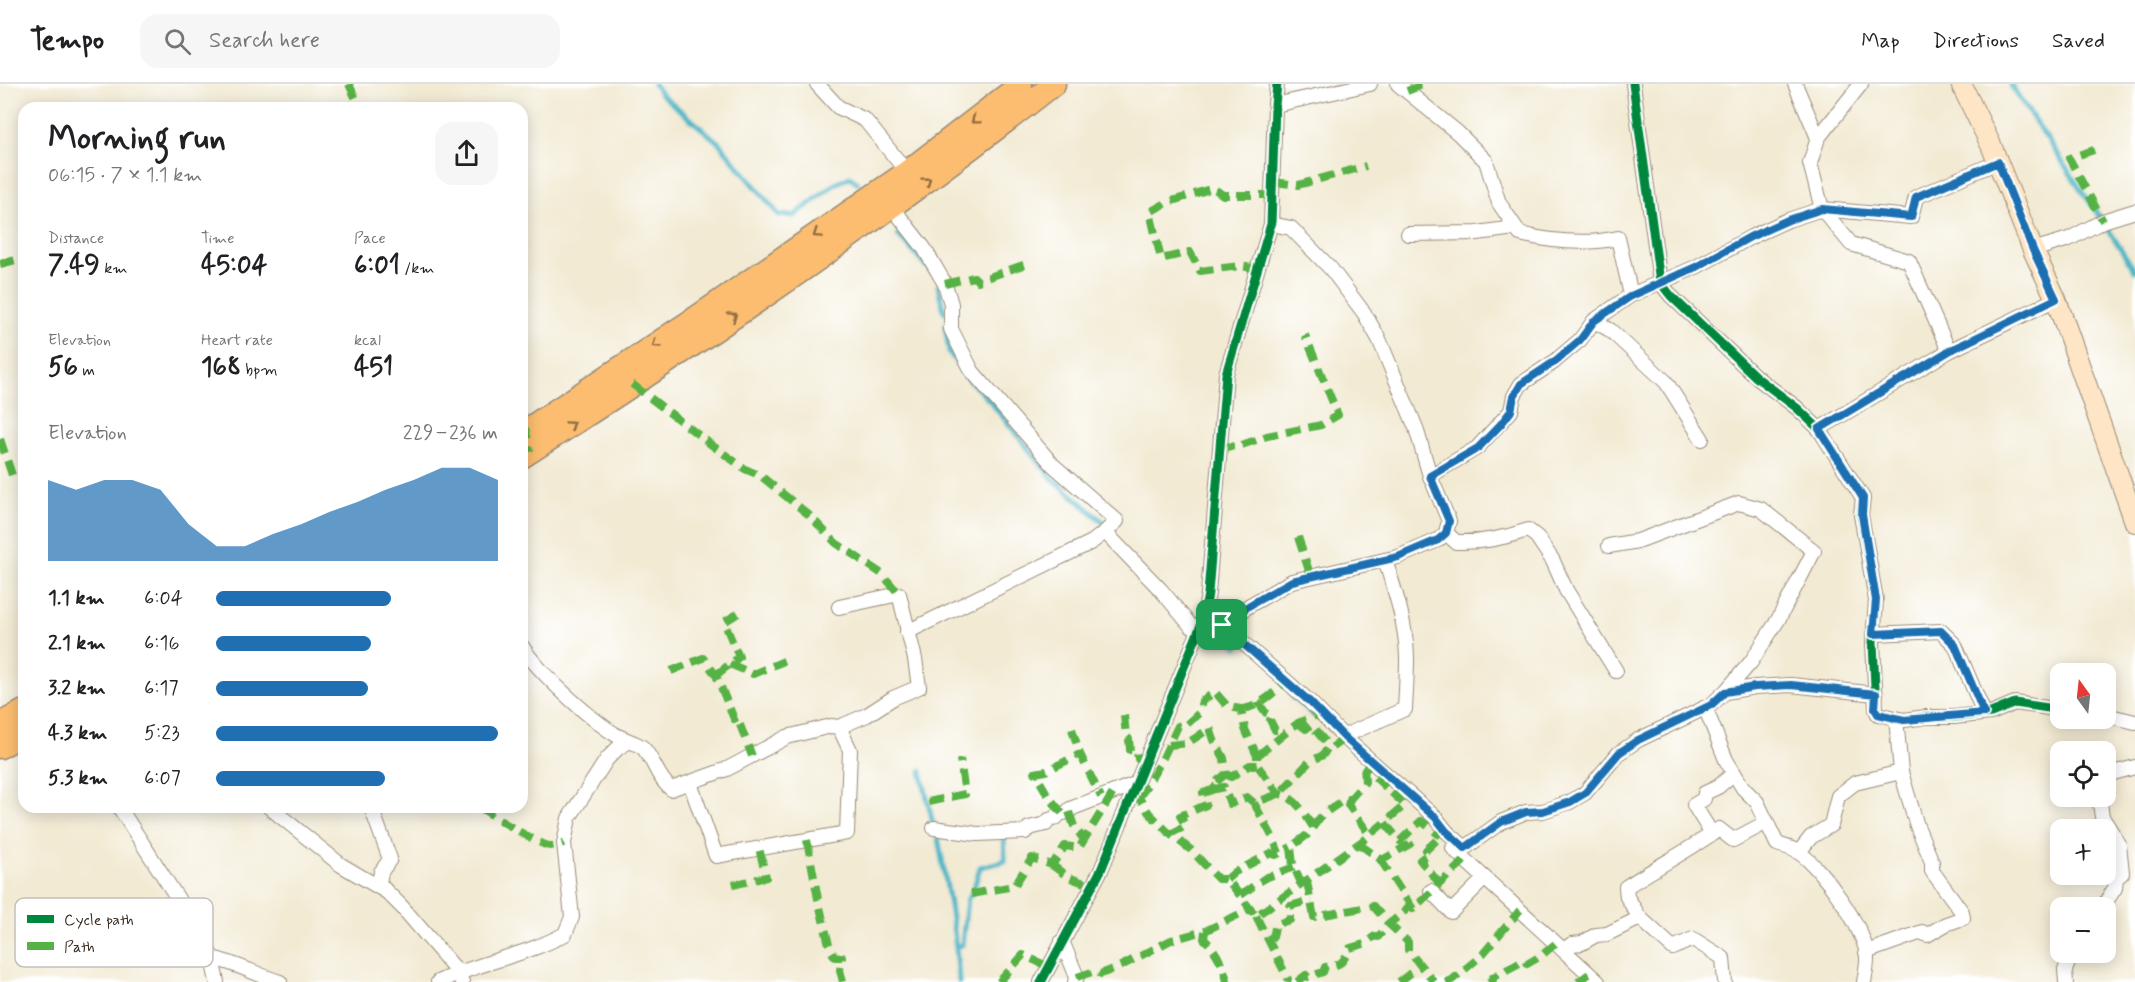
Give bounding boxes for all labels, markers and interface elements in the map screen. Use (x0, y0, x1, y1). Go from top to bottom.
search box (140, 14, 560, 68)
text: Tempo (30, 23, 104, 60)
icon: search (161, 25, 194, 58)
text: Search here (209, 27, 320, 55)
text: Map (1861, 27, 1900, 55)
text: Directions (1933, 27, 2019, 55)
text: Saved (2052, 27, 2105, 55)
one-way arrow (971, 113, 982, 124)
text: Morning run (48, 117, 226, 161)
button: share (435, 122, 498, 185)
text: 06:15 · 7 × 1.1 km (48, 162, 202, 189)
one-way arrow (921, 177, 932, 188)
one-way arrow (813, 227, 824, 238)
text: Distance (48, 228, 104, 249)
text: Time (201, 228, 235, 249)
text: Pace (354, 228, 386, 249)
text: 7.49 (48, 249, 100, 283)
text: 45:04 (201, 249, 267, 283)
text: 6:01 (354, 249, 400, 283)
text: km (100, 258, 128, 279)
text: /km (400, 258, 435, 279)
one-way arrow (726, 312, 737, 323)
text: Elevation (48, 330, 111, 351)
text: Heart rate (201, 330, 273, 351)
text: kcal (354, 330, 381, 351)
one-way arrow (651, 337, 662, 348)
text: 56 (48, 351, 78, 385)
text: 168 (201, 351, 241, 385)
text: 451 (354, 351, 393, 385)
text: m (78, 360, 95, 381)
text: bpm (241, 360, 278, 381)
text: Elevation (48, 420, 127, 447)
text: 229–236 m (403, 420, 498, 447)
one-way arrow (564, 421, 575, 432)
text: 1.1 km (48, 585, 105, 612)
text: 6:04 (144, 585, 183, 612)
pin (1196, 599, 1247, 650)
icon: arrive (1205, 608, 1238, 641)
text: 2.1 km (48, 630, 105, 657)
text: 6:16 (144, 630, 180, 657)
north arrow (2050, 663, 2116, 729)
map controls (2050, 663, 2116, 963)
text: 3.2 km (48, 675, 106, 702)
text: 6:17 (144, 675, 179, 702)
text: 4.3 km (48, 720, 107, 747)
text: 5:23 (144, 720, 180, 747)
button: locate (2050, 741, 2116, 807)
text: 5.3 km (48, 765, 108, 792)
text: 6:07 (144, 765, 181, 792)
button: + (2050, 819, 2116, 885)
button: − (2050, 897, 2116, 963)
legend (15, 898, 213, 967)
text: Cycle path (64, 910, 134, 931)
text: Path (64, 937, 95, 958)

